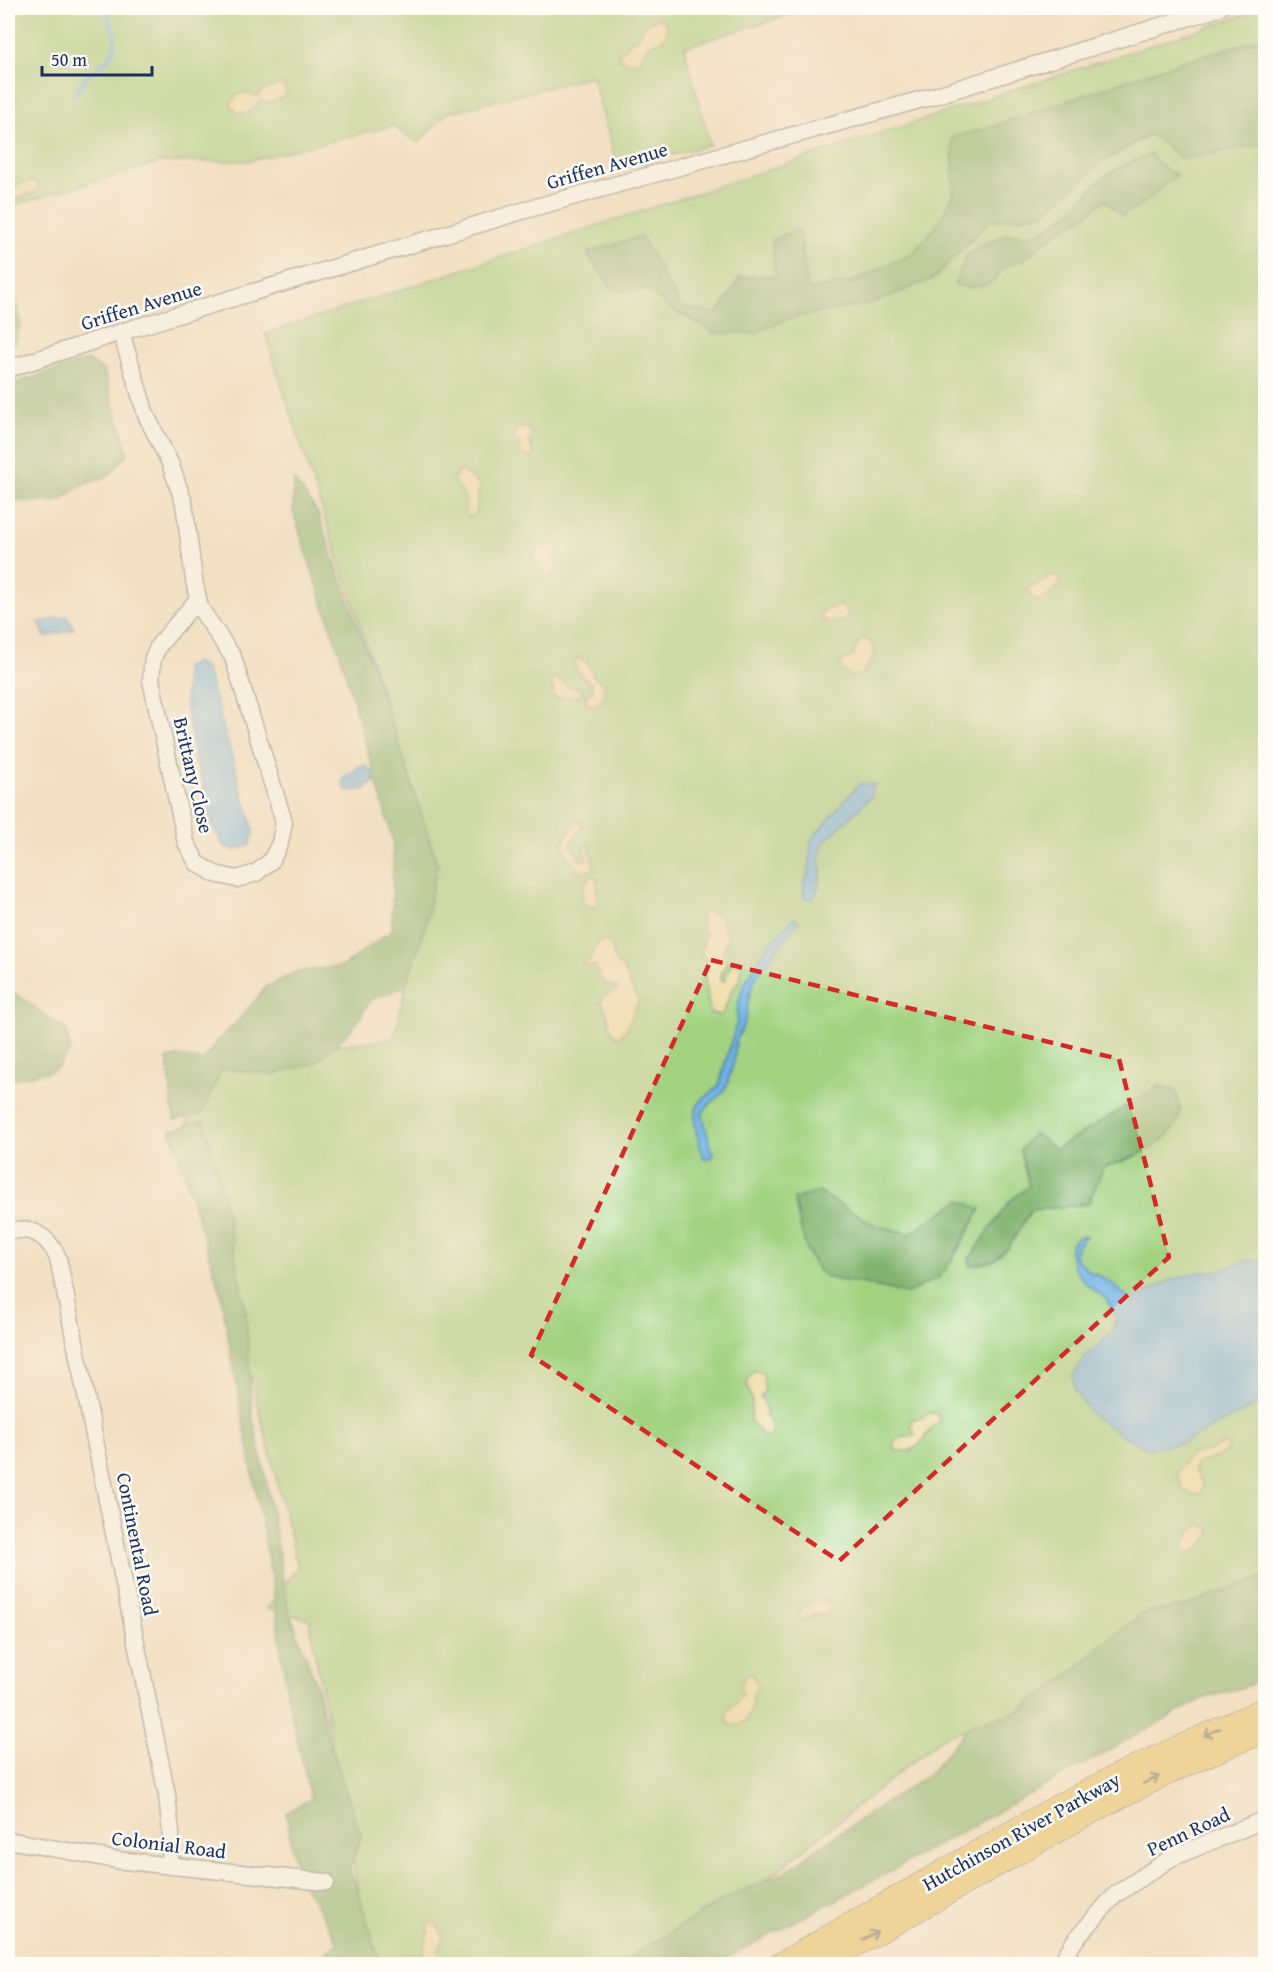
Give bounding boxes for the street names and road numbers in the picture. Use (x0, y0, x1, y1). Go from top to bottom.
street label: Griffen Avenue (543, 134, 671, 196)
street label: Griffen Avenue (77, 273, 205, 337)
street label: Brittany Close (167, 714, 221, 836)
street label: Continental Road (110, 1470, 166, 1618)
street label: Hutchinson River Parkway (917, 1764, 1125, 1898)
street label: Penn Road (1142, 1799, 1235, 1863)
street label: Colonial Road (110, 1823, 228, 1865)

